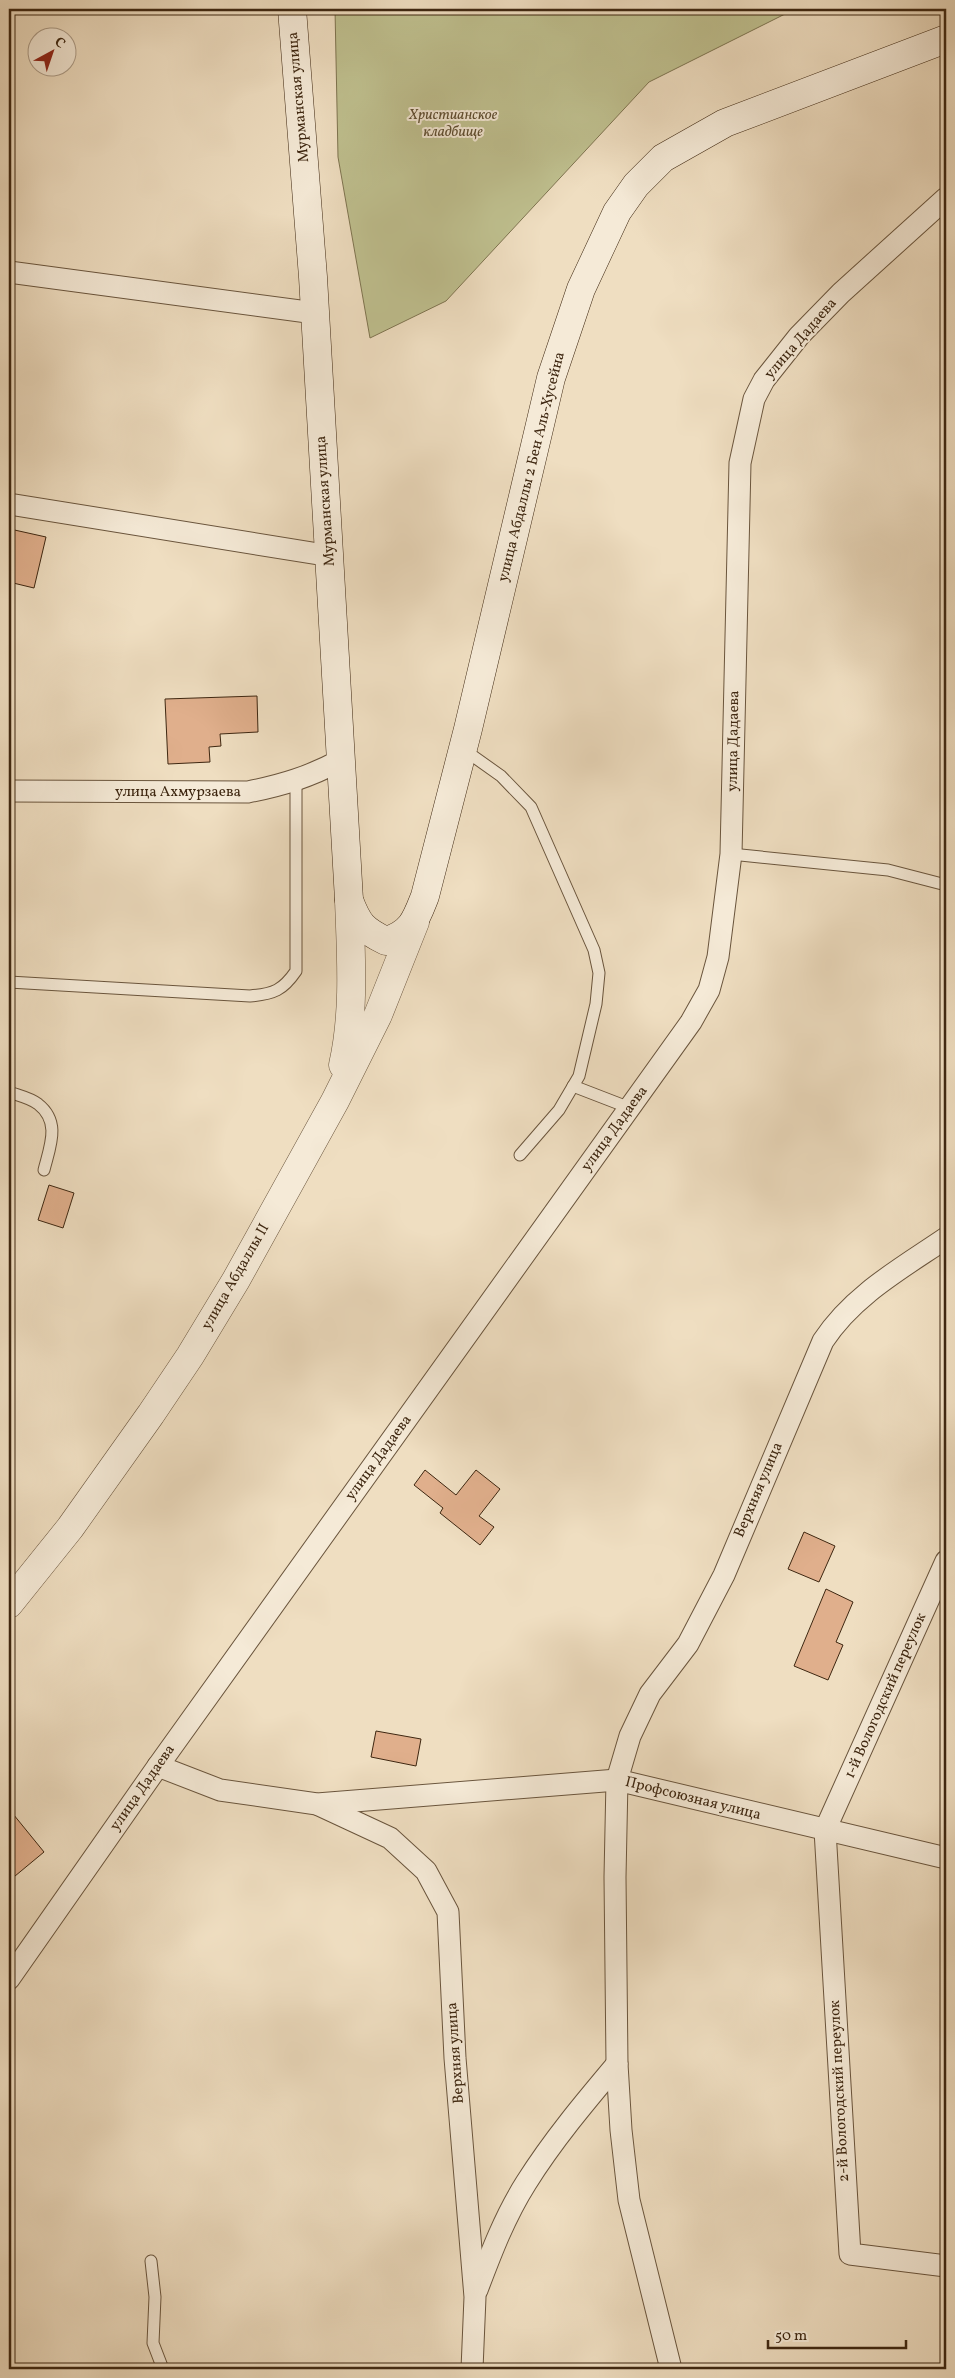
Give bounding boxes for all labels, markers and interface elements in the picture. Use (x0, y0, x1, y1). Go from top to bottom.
north arrow (28, 28, 78, 78)
street label: Мурманская улица (283, 31, 315, 163)
text: С (50, 33, 69, 53)
park label: Христианское кладбище (408, 105, 498, 143)
street label: улица Дадаева (760, 294, 842, 384)
street label: улица Абдаллы 2 Бен Аль-Хусейна (493, 350, 571, 584)
street label: Мурманская улица (311, 435, 341, 567)
street label: улица Дадаева (723, 690, 745, 792)
street label: улица Ахмурзаева (115, 782, 241, 803)
street label: улица Дадаева (577, 1082, 653, 1176)
street label: улица Абдаллы II (197, 1220, 275, 1334)
street label: улица Дадаева (341, 1411, 417, 1505)
street label: Верхняя улица (729, 1439, 789, 1541)
street label: 1-й Вологодский переулок (840, 1610, 932, 1782)
street label: улица Дадаева (105, 1741, 181, 1835)
street label: Профсоюзная улица (623, 1772, 763, 1826)
street label: 2-й Вологодский переулок (825, 2000, 855, 2182)
street label: Верхняя улица (442, 2002, 470, 2104)
scale bar (768, 2318, 905, 2350)
text: 50 m (775, 2326, 807, 2347)

